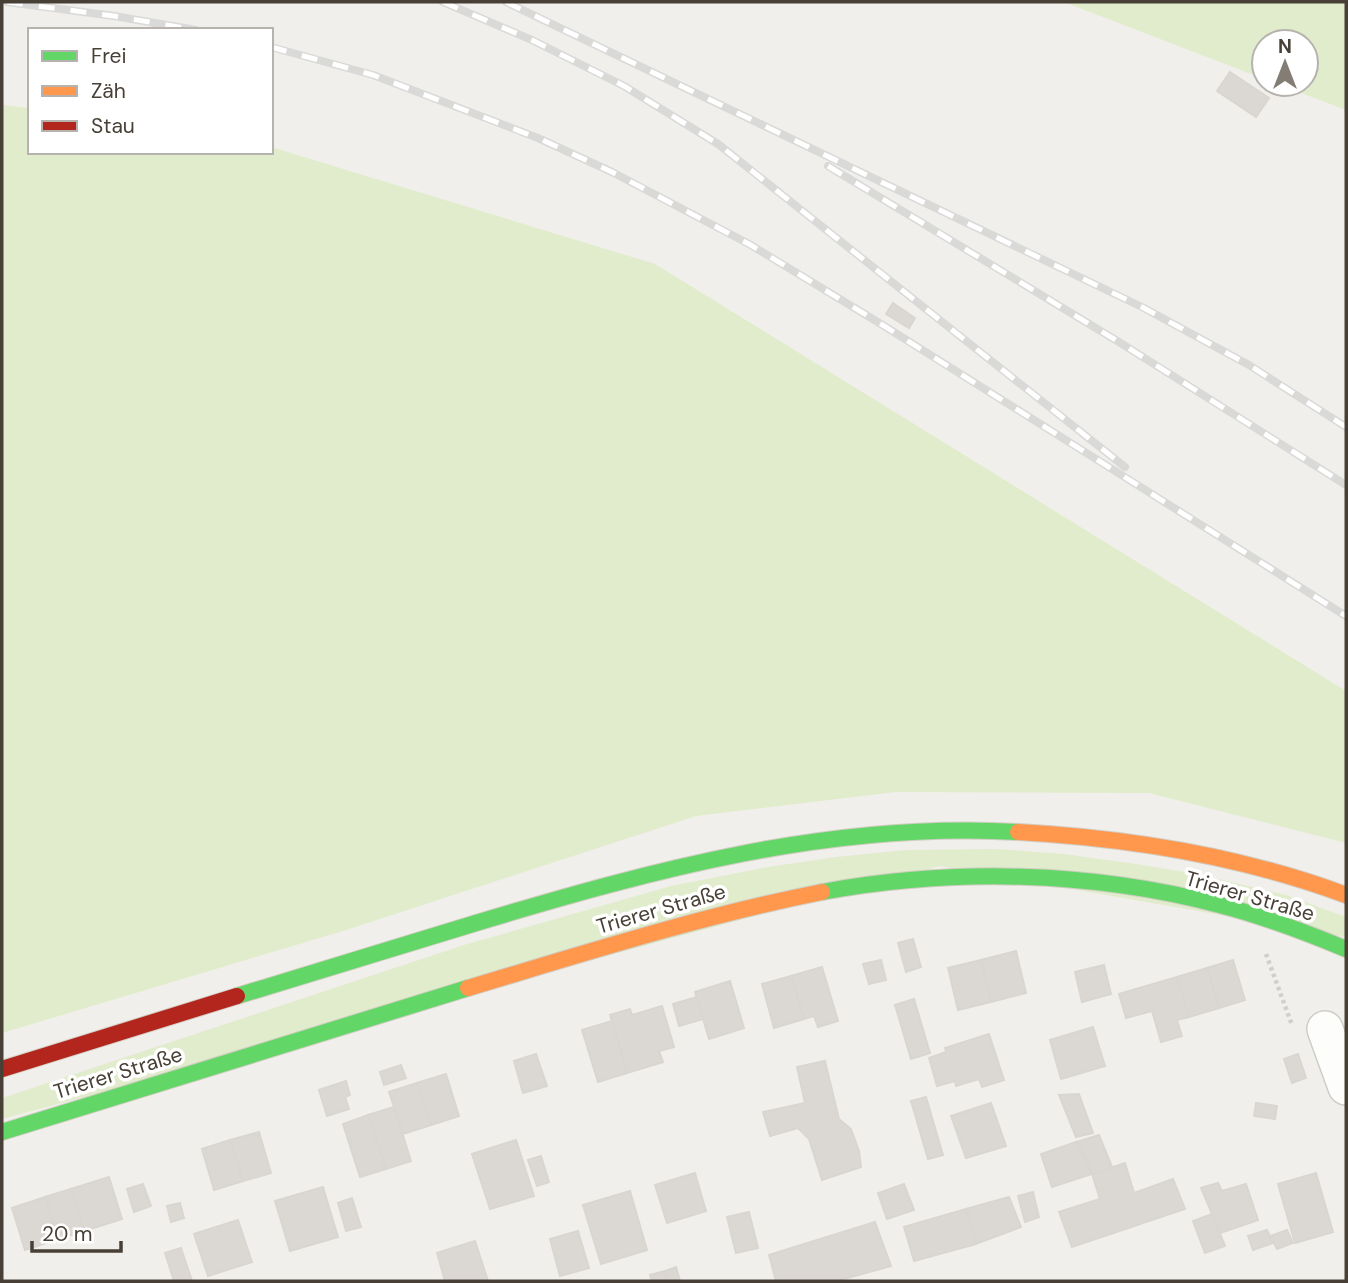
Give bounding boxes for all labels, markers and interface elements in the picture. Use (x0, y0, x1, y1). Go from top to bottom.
legend (28, 28, 273, 154)
north arrow (1250, 28, 1320, 98)
text: N (1278, 34, 1292, 59)
text: Frei (91, 42, 127, 70)
text: Zäh (91, 77, 126, 105)
text: Stau (91, 112, 135, 140)
street label: Trierer Straße (1182, 864, 1318, 928)
street label: Trierer Straße (593, 877, 729, 941)
street label: Trierer Straße (50, 1040, 186, 1106)
scale bar (32, 1210, 121, 1254)
text: 20 m (42, 1220, 93, 1248)

